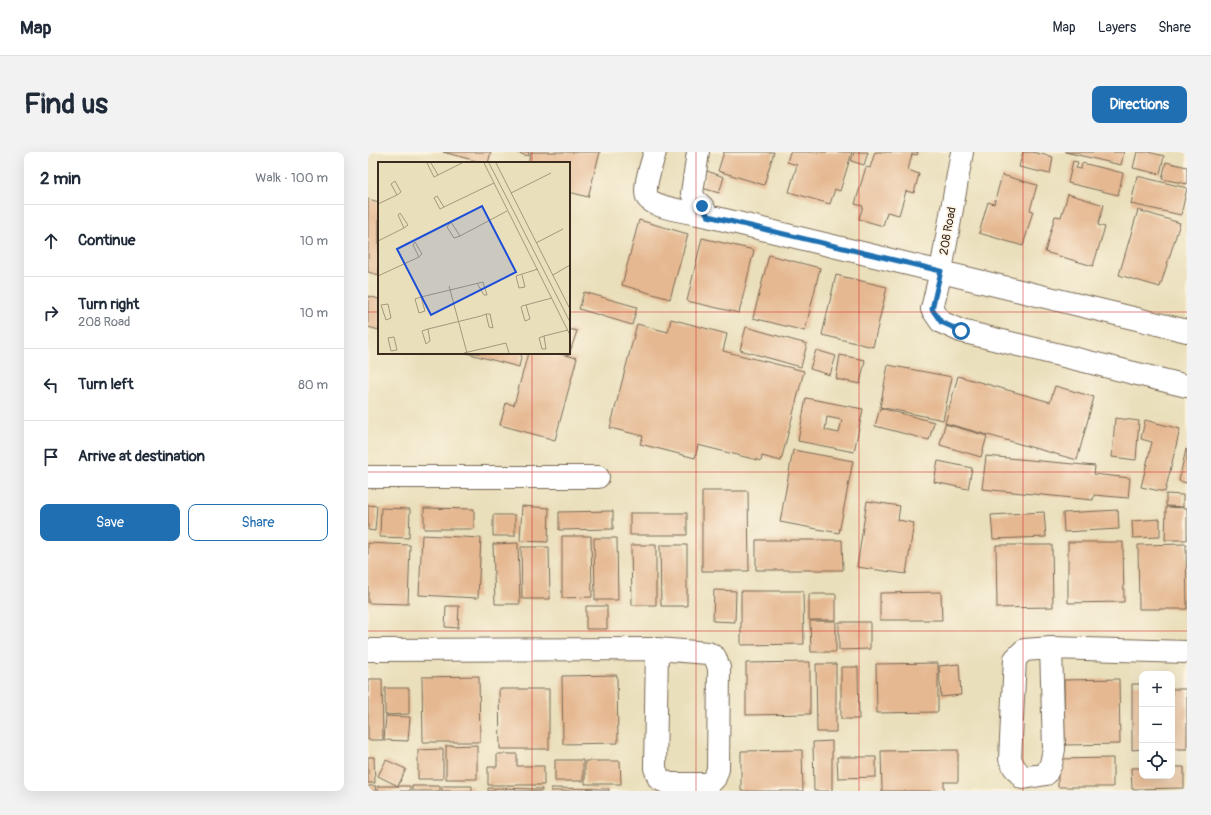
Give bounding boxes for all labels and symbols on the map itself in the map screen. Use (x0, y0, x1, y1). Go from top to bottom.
inset map (378, 162, 570, 354)
route end (693, 197, 711, 215)
street label: 208 Road (936, 206, 960, 256)
route start (952, 322, 970, 340)

